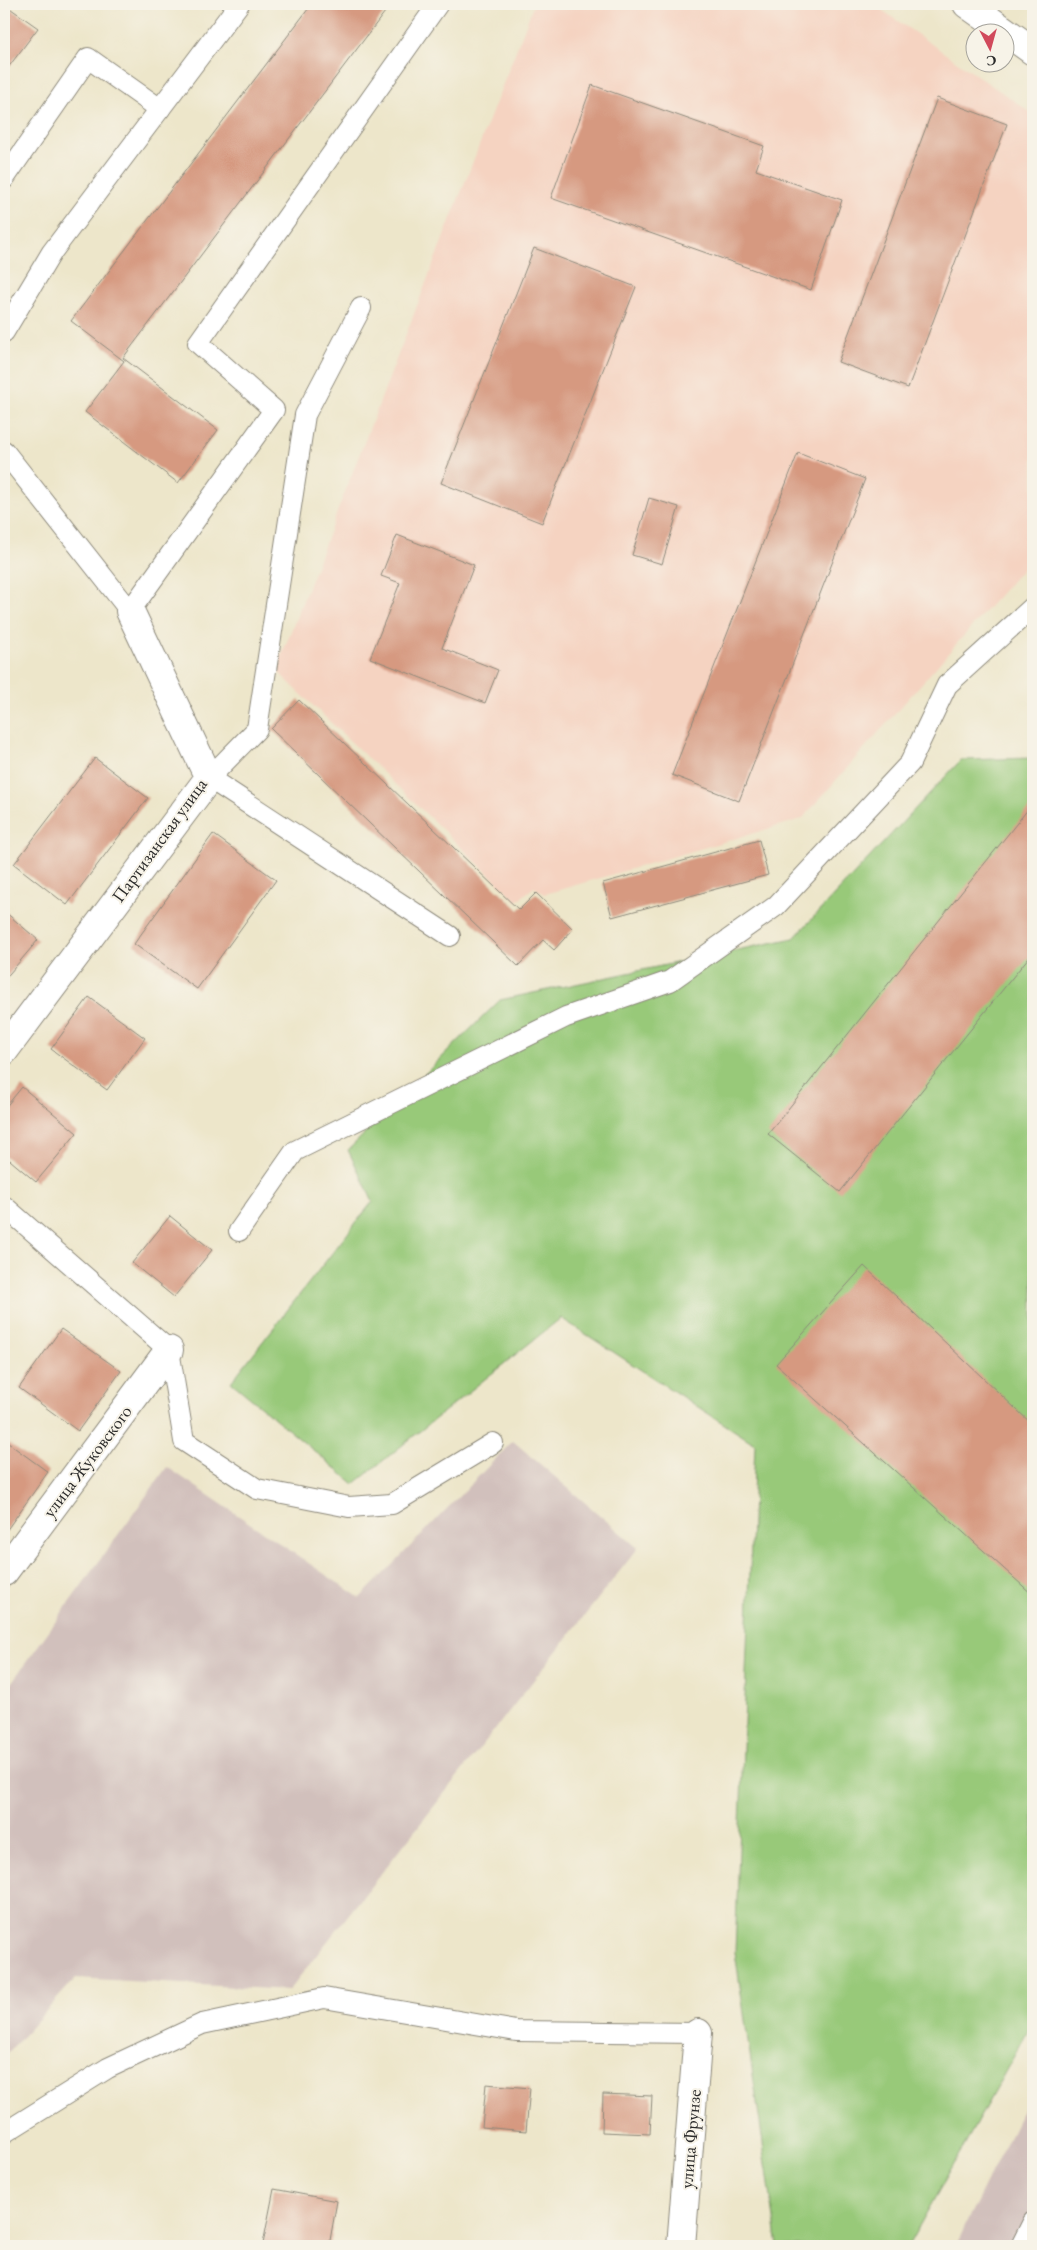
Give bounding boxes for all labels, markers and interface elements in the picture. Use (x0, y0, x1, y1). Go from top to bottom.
north arrow (964, 22, 1014, 72)
text: С (985, 51, 997, 70)
street label: Партизанская улица (106, 773, 212, 907)
street label: улица Жуковского (37, 1400, 137, 1522)
street label: улица Фрунзе (674, 2088, 706, 2190)

